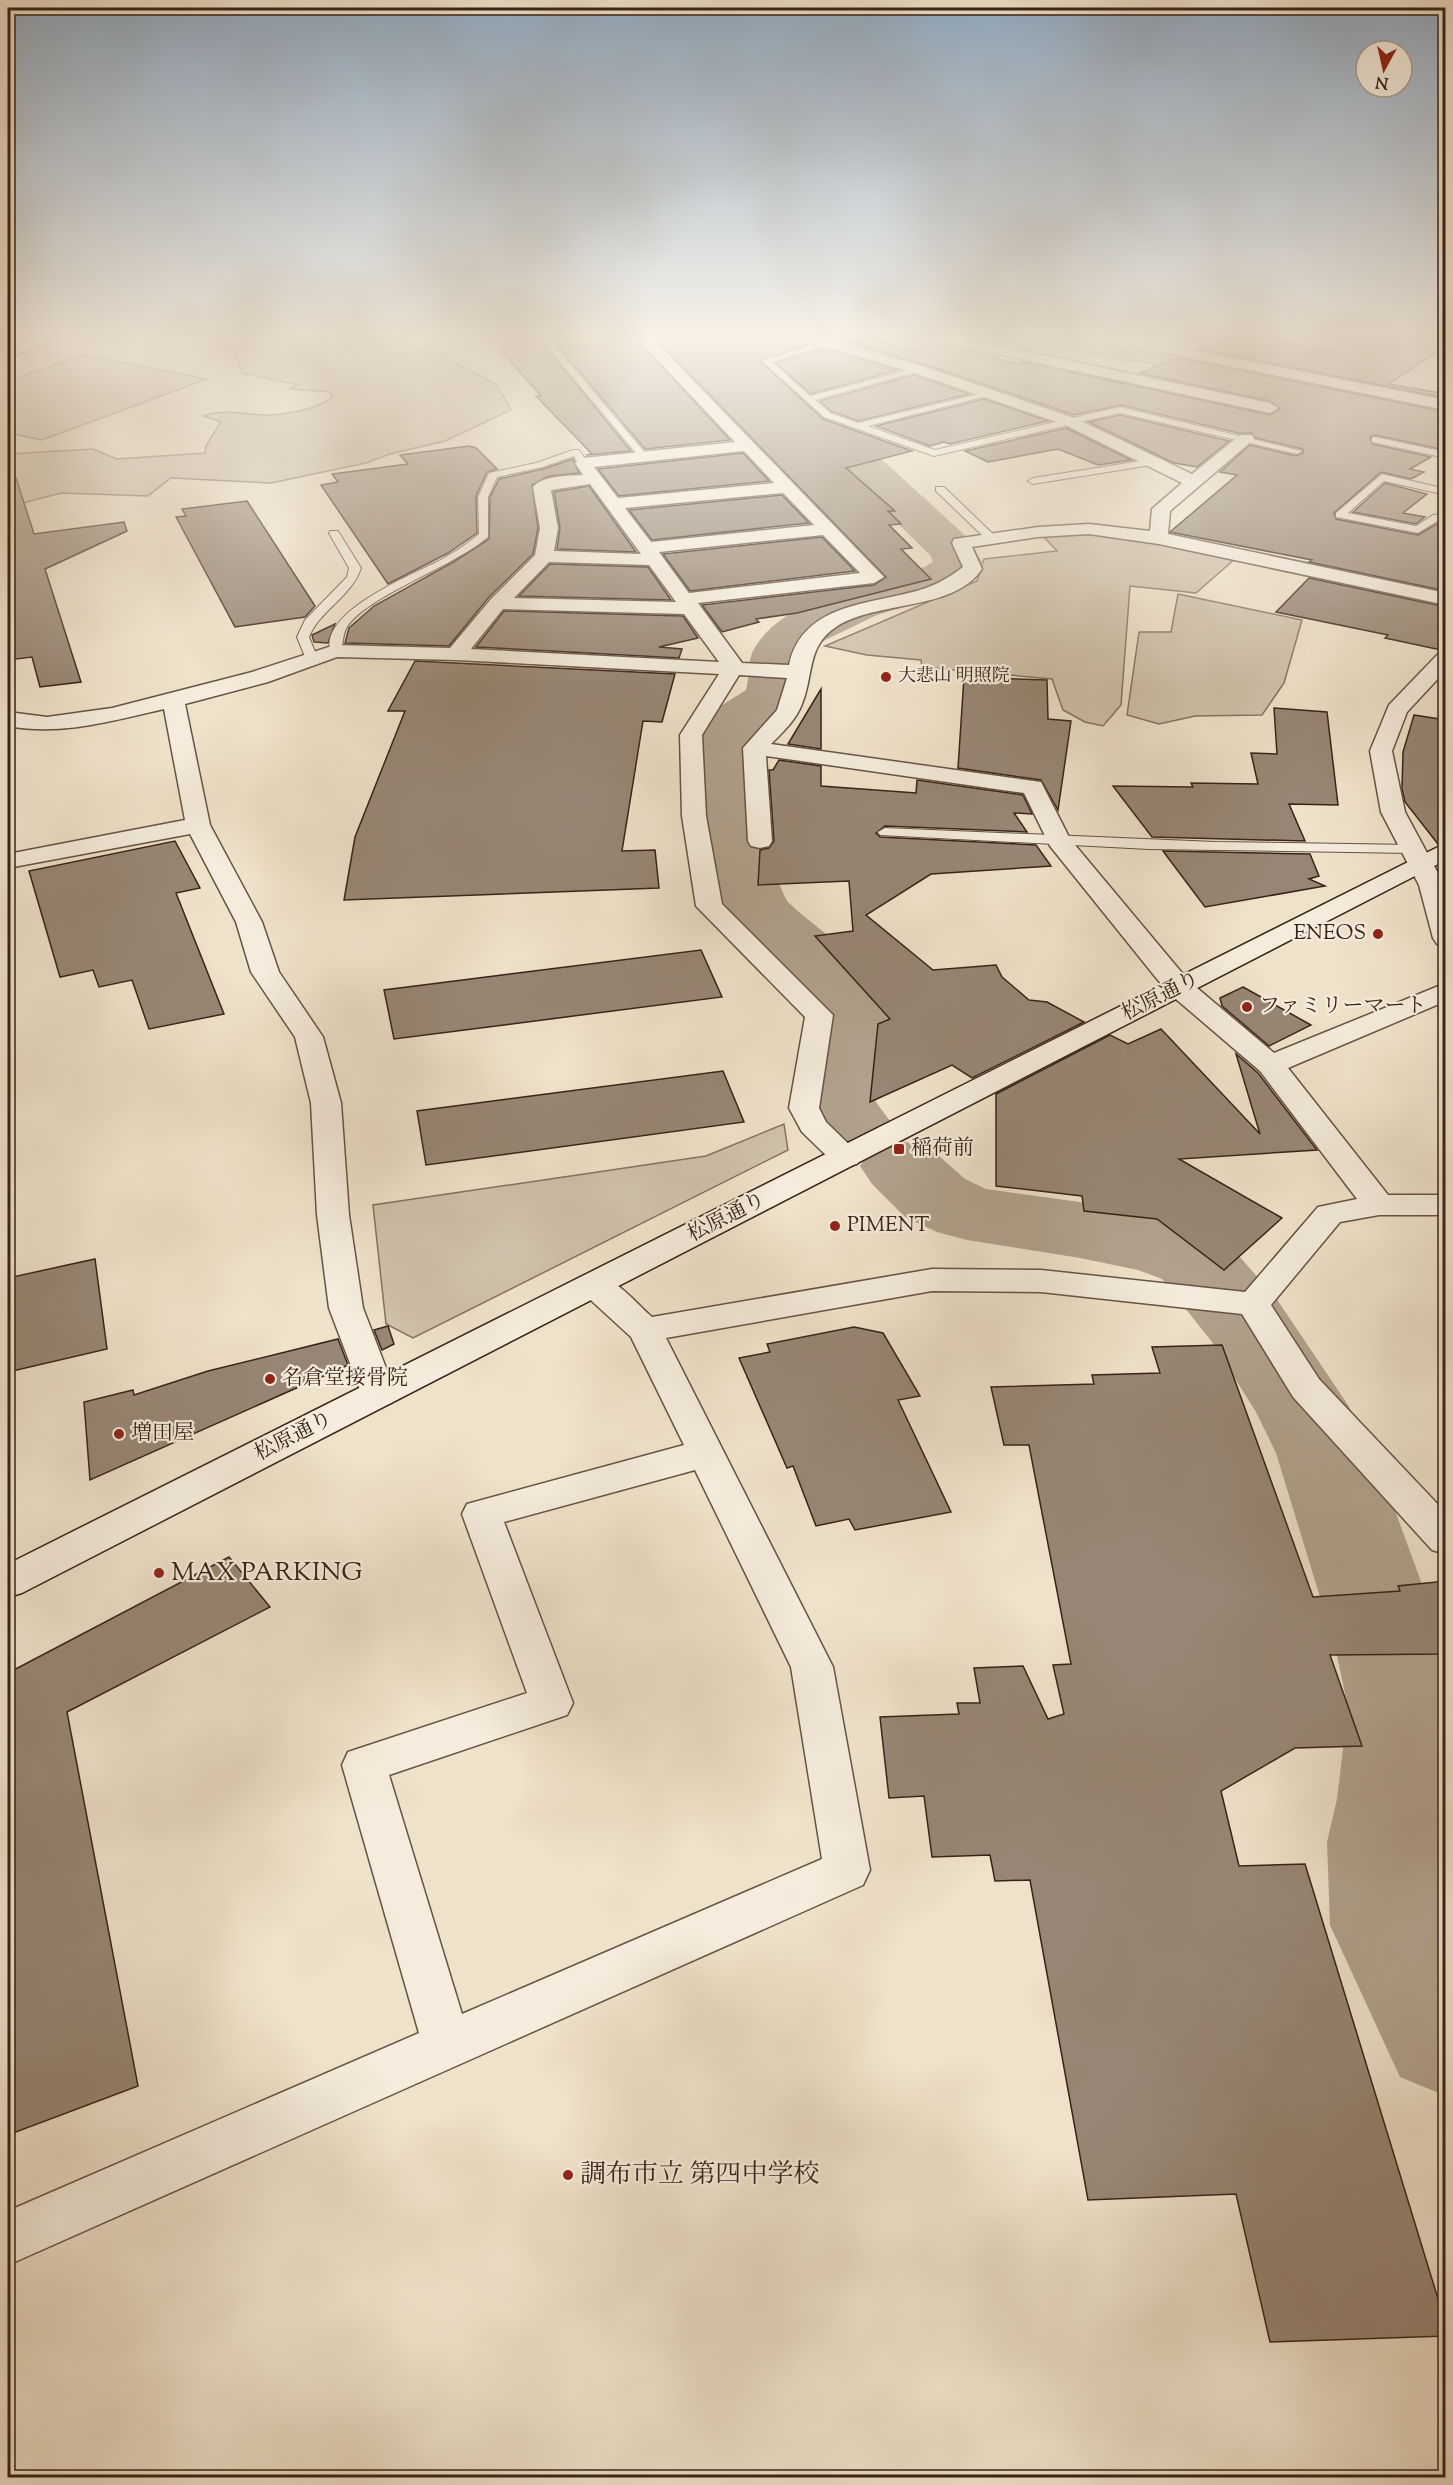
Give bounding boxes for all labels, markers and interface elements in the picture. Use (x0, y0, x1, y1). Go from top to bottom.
north arrow (1354, 39, 1414, 99)
text: N (1374, 69, 1390, 94)
place label: 大悲山 明照院 (898, 664, 1010, 690)
marker: 大悲山 明照院 (879, 670, 893, 684)
place label: ENEOS (1293, 919, 1366, 949)
marker: ENEOS (1371, 927, 1385, 941)
street label: 松原通り (1117, 965, 1205, 1029)
place label: ファミリーマート (1259, 992, 1427, 1022)
marker: ファミリーマート (1240, 1000, 1254, 1014)
place label: 稲荷前 (911, 1134, 974, 1164)
marker: 稲荷前 (892, 1142, 906, 1156)
street label: 松原通り (683, 1186, 771, 1250)
place label: PIMENT (847, 1211, 929, 1241)
marker: PIMENT (828, 1219, 842, 1233)
place label: 名倉堂接骨院 (282, 1364, 408, 1394)
marker: 名倉堂接骨院 (263, 1372, 277, 1386)
street label: 松原通り (250, 1405, 338, 1469)
place label: 増田屋 (131, 1419, 194, 1449)
marker: 増田屋 (112, 1427, 126, 1441)
place label: MAX PARKING (171, 1555, 363, 1592)
marker: MAX PARKING (152, 1566, 166, 1580)
place label: 調布市立 第四中学校 (580, 2157, 820, 2194)
marker: 調布市立 第四中学校 (561, 2168, 575, 2182)

